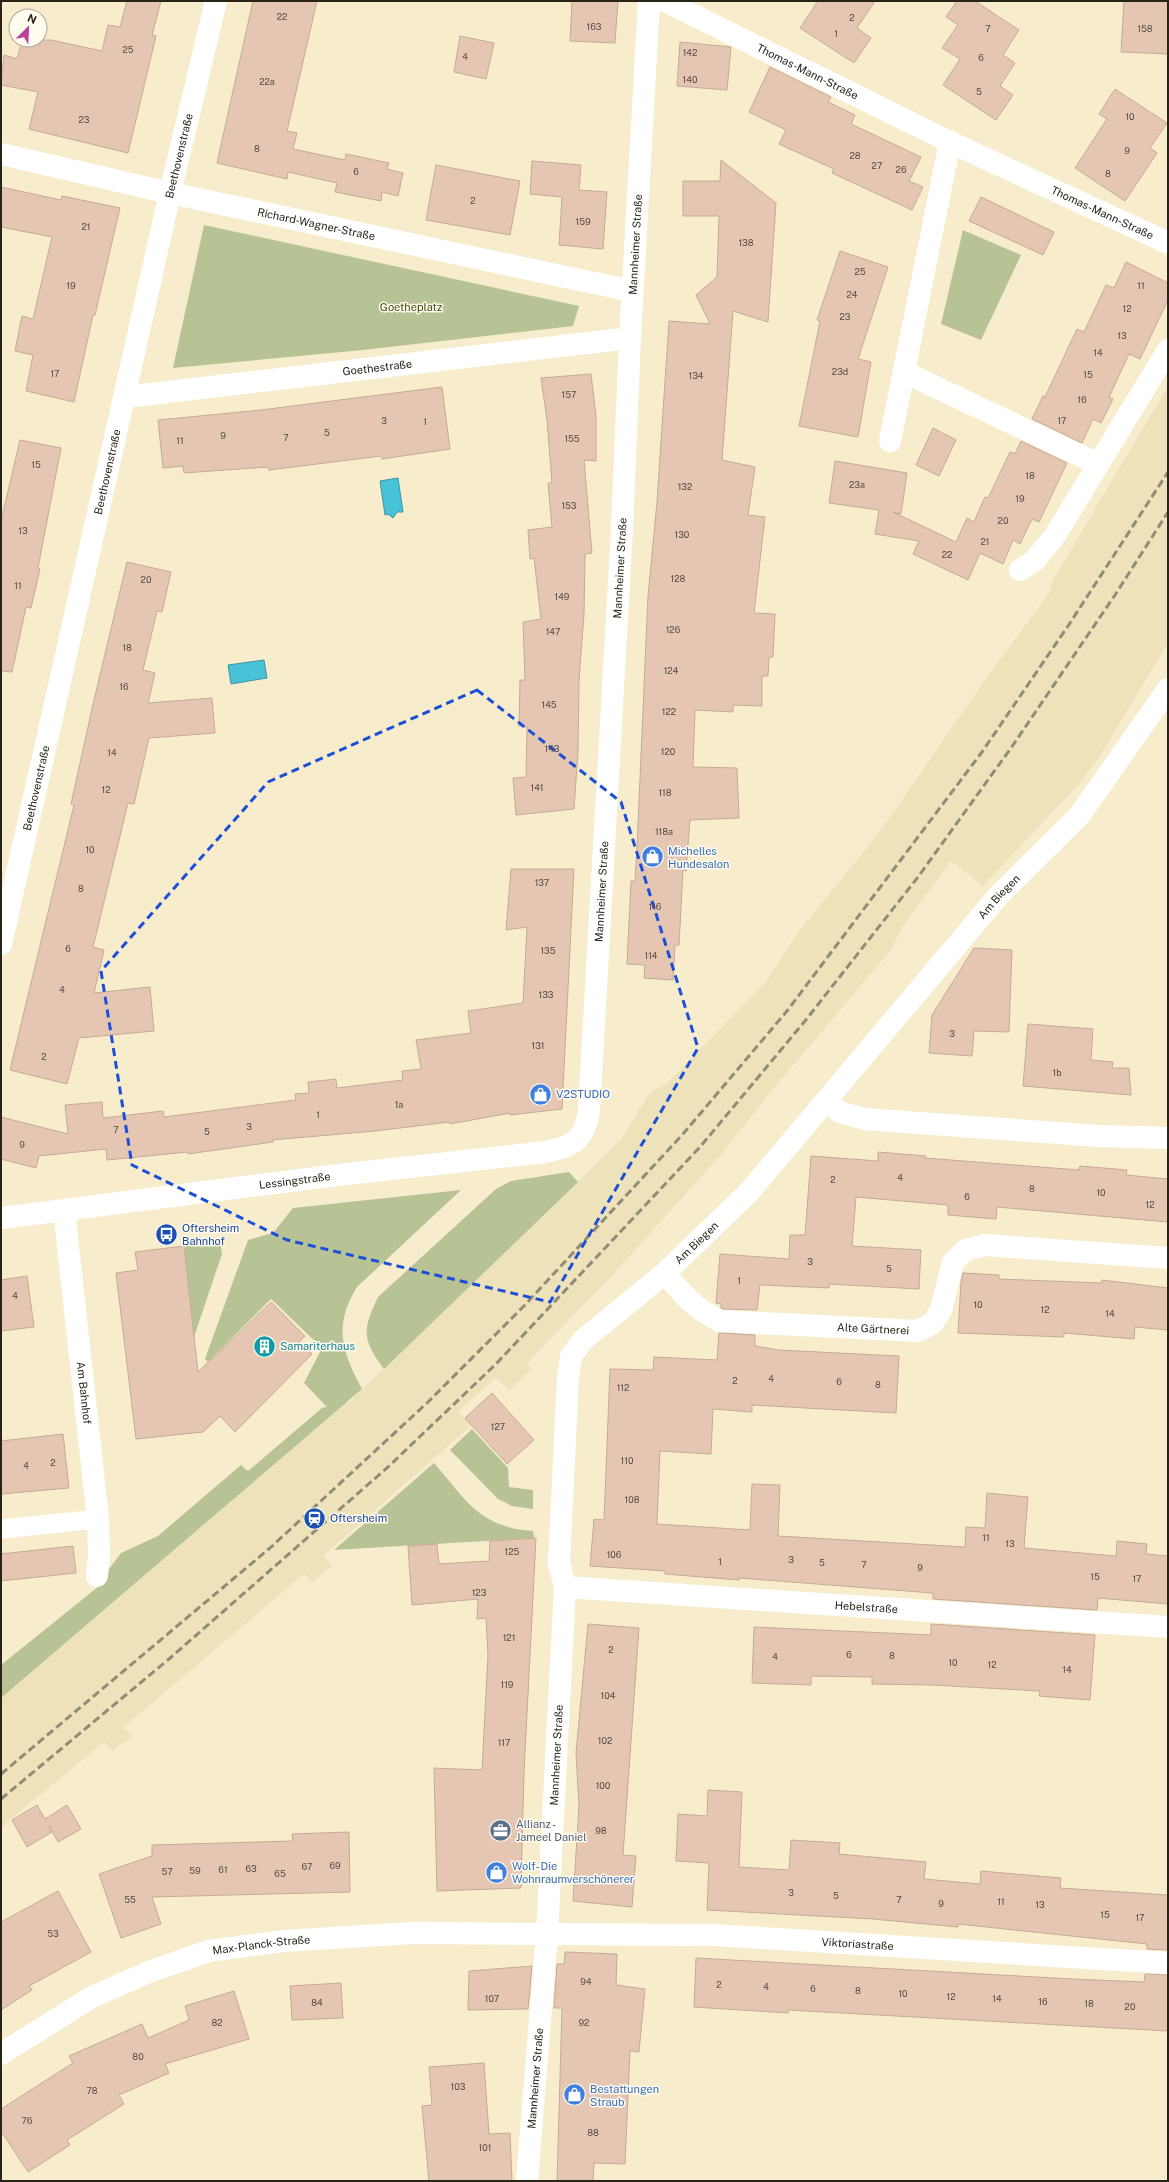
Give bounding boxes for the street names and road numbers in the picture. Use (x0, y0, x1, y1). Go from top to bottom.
street label: Thomas-Mann-Straße (755, 41, 860, 102)
street label: Beethovenstraße (163, 112, 195, 199)
street label: Thomas-Mann-Straße (1049, 184, 1156, 242)
street label: Mannheimer Straße (626, 194, 644, 295)
street label: Richard-Wagner-Straße (256, 206, 376, 242)
street label: Goethestraße (342, 358, 413, 378)
street label: Beethovenstraße (92, 428, 123, 516)
street label: Mannheimer Straße (611, 517, 628, 619)
street label: Beethovenstraße (21, 744, 52, 832)
street label: Mannheimer Straße (593, 841, 610, 942)
street label: Am Biegen (976, 872, 1022, 921)
street label: Lessingstraße (258, 1170, 331, 1191)
street label: Am Biegen (672, 1219, 721, 1266)
street label: Alte Gärtnerei (837, 1321, 909, 1337)
street label: Am Bahnhof (75, 1361, 94, 1425)
street label: Hebelstraße (834, 1599, 898, 1615)
street label: Mannheimer Straße (548, 1704, 565, 1806)
street label: Max-Planck-Straße (212, 1933, 311, 1956)
street label: Viktoriastraße (821, 1936, 894, 1952)
street label: Mannheimer Straße (525, 2028, 545, 2129)

